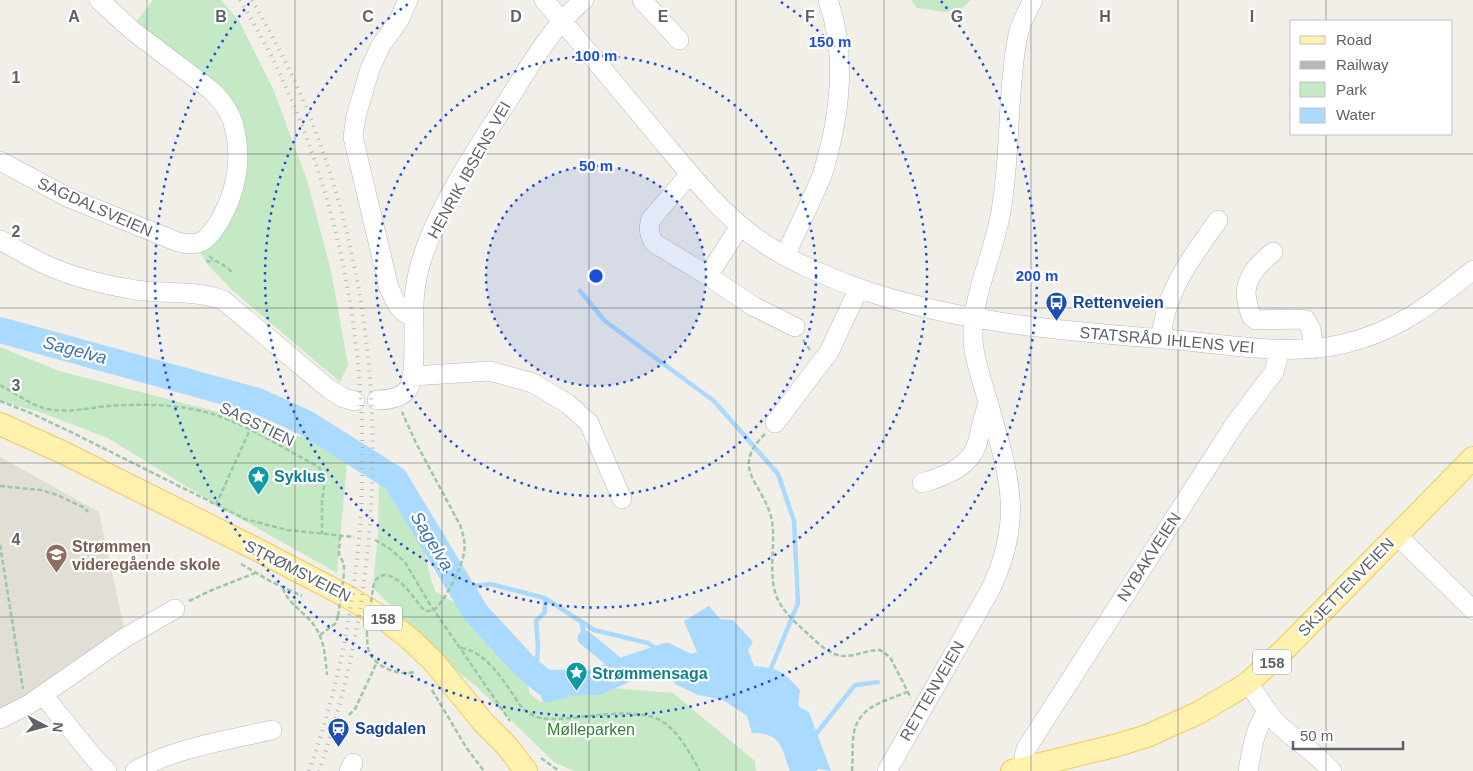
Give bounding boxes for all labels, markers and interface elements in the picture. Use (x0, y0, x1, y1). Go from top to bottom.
text: A (68, 8, 80, 25)
text: B (215, 8, 227, 25)
text: C (362, 8, 374, 25)
text: D (510, 8, 522, 25)
text: E (658, 8, 669, 25)
text: F (805, 8, 815, 25)
text: G (951, 8, 963, 25)
text: H (1099, 8, 1111, 25)
text: I (1250, 8, 1254, 25)
legend (1290, 20, 1453, 135)
text: Road (1336, 31, 1372, 48)
text: 150 m (809, 33, 851, 50)
text: 100 m (575, 47, 617, 64)
text: Railway (1336, 56, 1389, 73)
text: 1 (12, 69, 21, 86)
text: Park (1336, 81, 1367, 98)
street label: HENRIK IBSENS VEI (424, 99, 514, 241)
text: Water (1336, 106, 1375, 123)
text: 50 m (579, 157, 613, 174)
street label: SAGDALSVEIEN (35, 174, 155, 240)
text: 2 (12, 223, 21, 240)
centre of rings (587, 267, 605, 285)
text: 200 m (1016, 267, 1058, 284)
bus stop icon: Rettenveien (1045, 290, 1069, 321)
place label: Rettenveien (1073, 294, 1164, 311)
street label: STATSRÅD IHLENS VEI (1079, 323, 1255, 356)
water label: Sagelva (41, 332, 109, 368)
text: 3 (12, 377, 21, 394)
street label: SAGSTIEN (217, 399, 297, 449)
place icon: Syklus (246, 464, 270, 495)
place label: Syklus (274, 468, 326, 485)
water label: Sagelva (407, 508, 457, 574)
street label: NYBAKVEIEN (1114, 509, 1184, 605)
text: 4 (12, 531, 21, 548)
street label: SKJETTENVEIEN (1295, 534, 1397, 640)
street label: STRØMSVEIEN (242, 537, 354, 605)
place label: Strømmen videregående skole (72, 538, 221, 573)
school or university icon: Strømmen videregående skole (44, 543, 68, 574)
road number: 158 (364, 606, 402, 630)
street label: RETTENVEIEN (897, 638, 967, 744)
road number: 158 (1253, 650, 1291, 674)
place icon: Strømmensaga (564, 661, 588, 692)
place label: Strømmensaga (592, 665, 708, 682)
north arrow (20, 701, 70, 751)
station icon: Sagdalen (327, 716, 351, 747)
scale bar (1293, 718, 1403, 750)
place label: Sagdalen (355, 720, 426, 737)
text: N (49, 721, 66, 733)
park label: Mølleparken (547, 721, 635, 738)
text: 50 m (1300, 727, 1333, 744)

